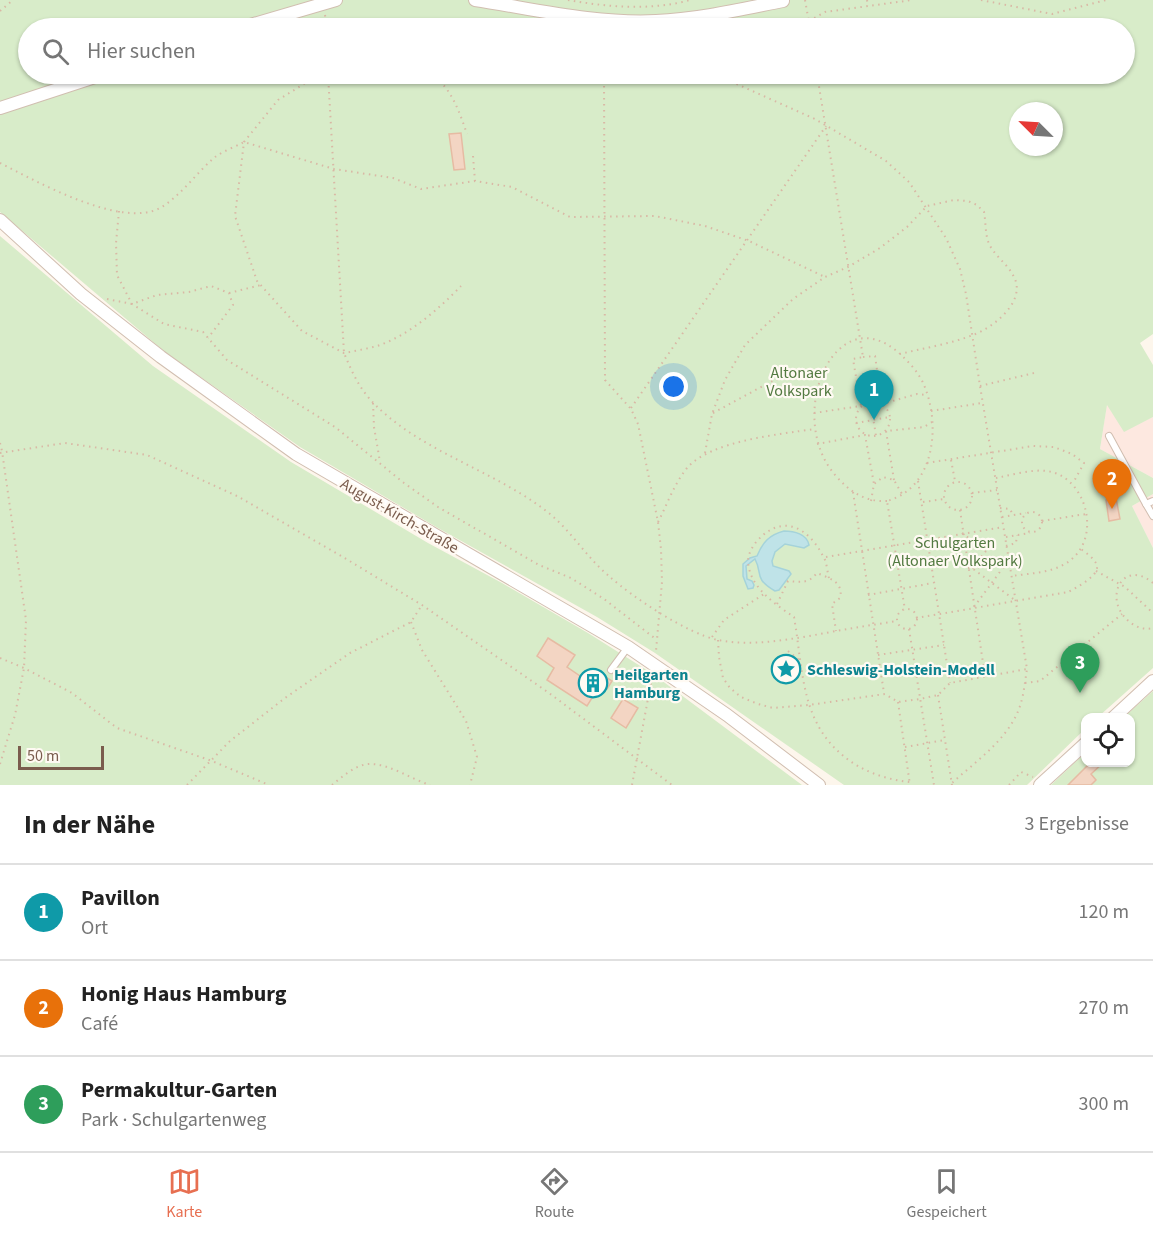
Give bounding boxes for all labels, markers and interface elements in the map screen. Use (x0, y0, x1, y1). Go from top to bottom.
search box (18, 18, 1135, 84)
icon: search (39, 35, 72, 68)
text: Hier suchen (87, 35, 196, 67)
north arrow (1009, 102, 1063, 156)
park label: Altonaer Volkspark (766, 362, 832, 402)
pin: 1 (854, 370, 894, 420)
your location (659, 372, 688, 401)
pin: 2 (1092, 460, 1132, 509)
street label: August-Kirch-Straße (336, 473, 463, 559)
park label: Schulgarten (Altonaer Volkspark) (887, 532, 1023, 572)
pin: 3 (1060, 644, 1100, 693)
place icon: Schleswig-Holstein-Modell (770, 653, 802, 685)
place label: Schleswig-Holstein-Modell (807, 659, 995, 681)
place label: Heilgarten Hamburg (614, 664, 688, 704)
building icon: Heilgarten Hamburg (577, 667, 609, 699)
map controls (1081, 713, 1135, 767)
button: locate (1081, 713, 1135, 767)
scale bar (18, 743, 104, 770)
text: 50 m (27, 745, 59, 767)
text: In der Nähe (24, 806, 155, 843)
text: 3 Ergebnisse (1024, 810, 1129, 838)
text: Pavillon (81, 882, 160, 914)
text: 1 (38, 898, 49, 926)
text: 120 m (1079, 898, 1129, 926)
text: Ort (81, 914, 108, 942)
text: Honig Haus Hamburg (81, 978, 287, 1010)
text: 2 (38, 994, 49, 1022)
text: 270 m (1079, 994, 1129, 1022)
text: Café (81, 1010, 118, 1038)
text: Permakultur-Garten (81, 1074, 277, 1106)
text: 3 (38, 1090, 49, 1118)
text: 300 m (1079, 1090, 1129, 1118)
text: Park · Schulgartenweg (81, 1106, 266, 1134)
tab: Karte (166, 1165, 202, 1223)
tab: Route (535, 1165, 574, 1223)
tab: Gespeichert (907, 1165, 987, 1223)

